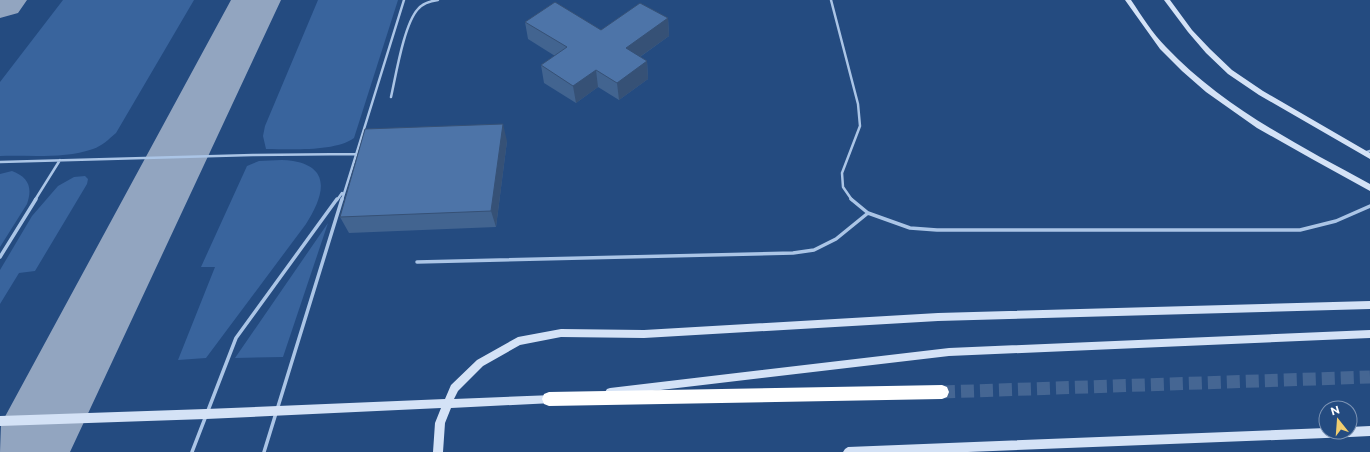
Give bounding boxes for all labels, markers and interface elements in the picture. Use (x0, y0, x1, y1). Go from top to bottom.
north arrow (1318, 400, 1358, 440)
text: N (1329, 402, 1341, 418)

